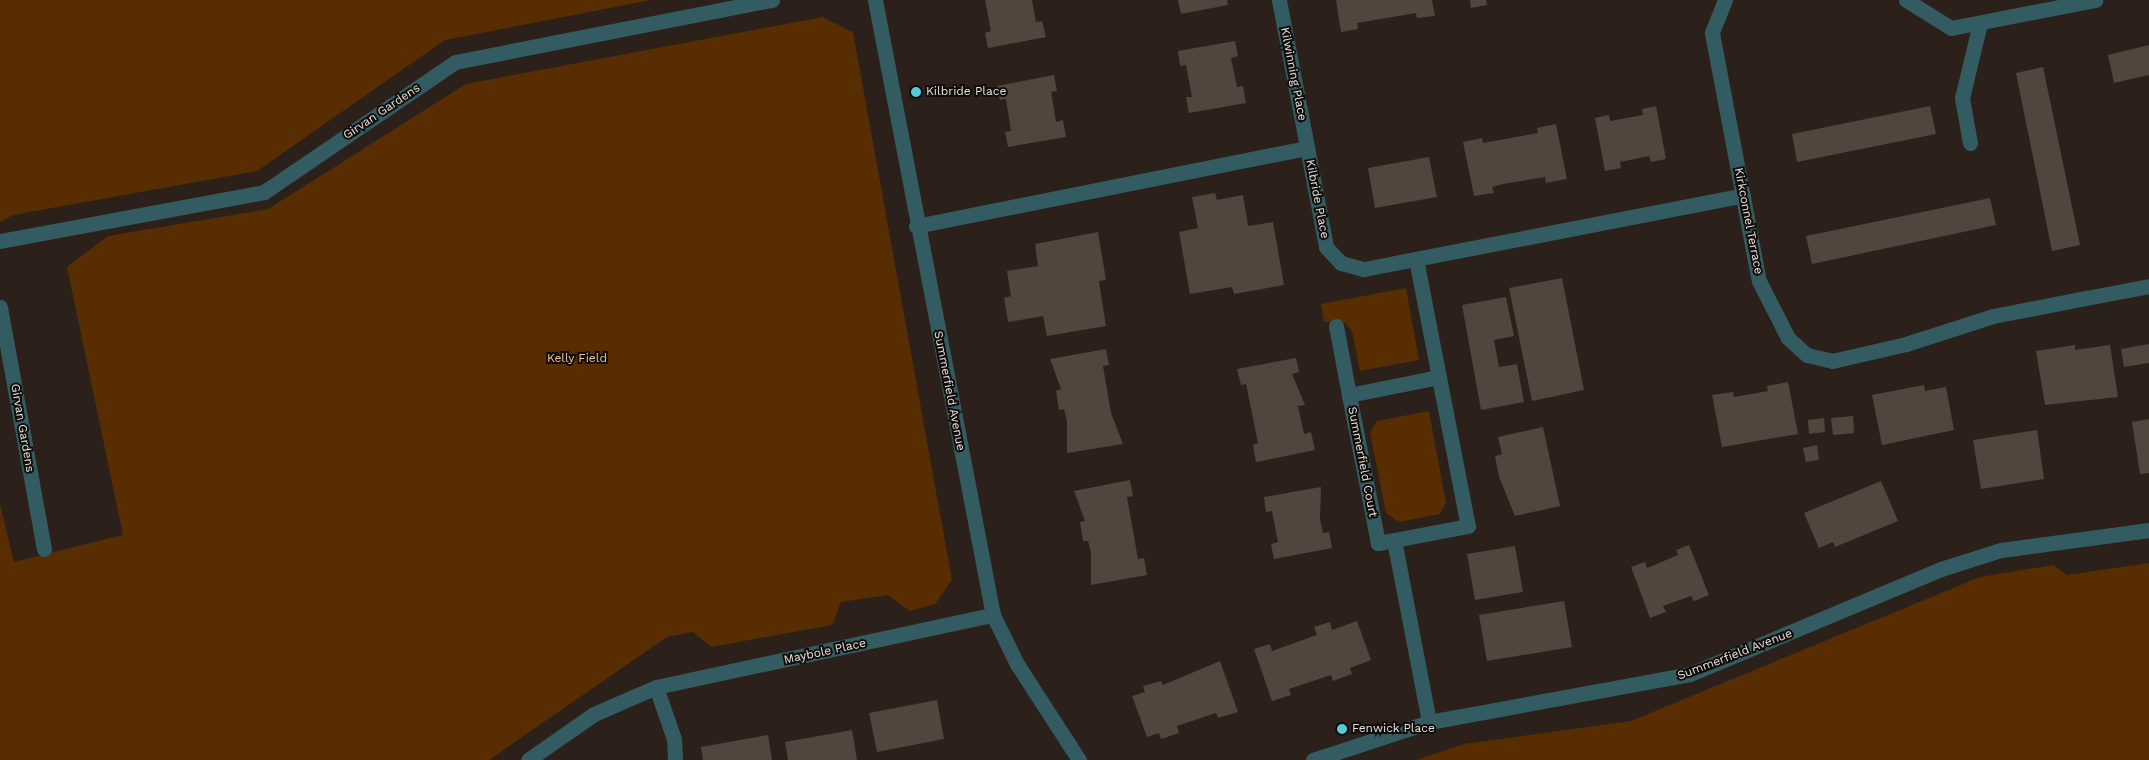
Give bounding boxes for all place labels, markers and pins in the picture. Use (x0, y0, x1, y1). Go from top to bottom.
place label: Kilbride Place (926, 85, 1006, 99)
marker: Kilbride Place (910, 86, 922, 98)
place label: Fenwick Place (1352, 722, 1435, 736)
marker: Fenwick Place (1336, 723, 1348, 735)

